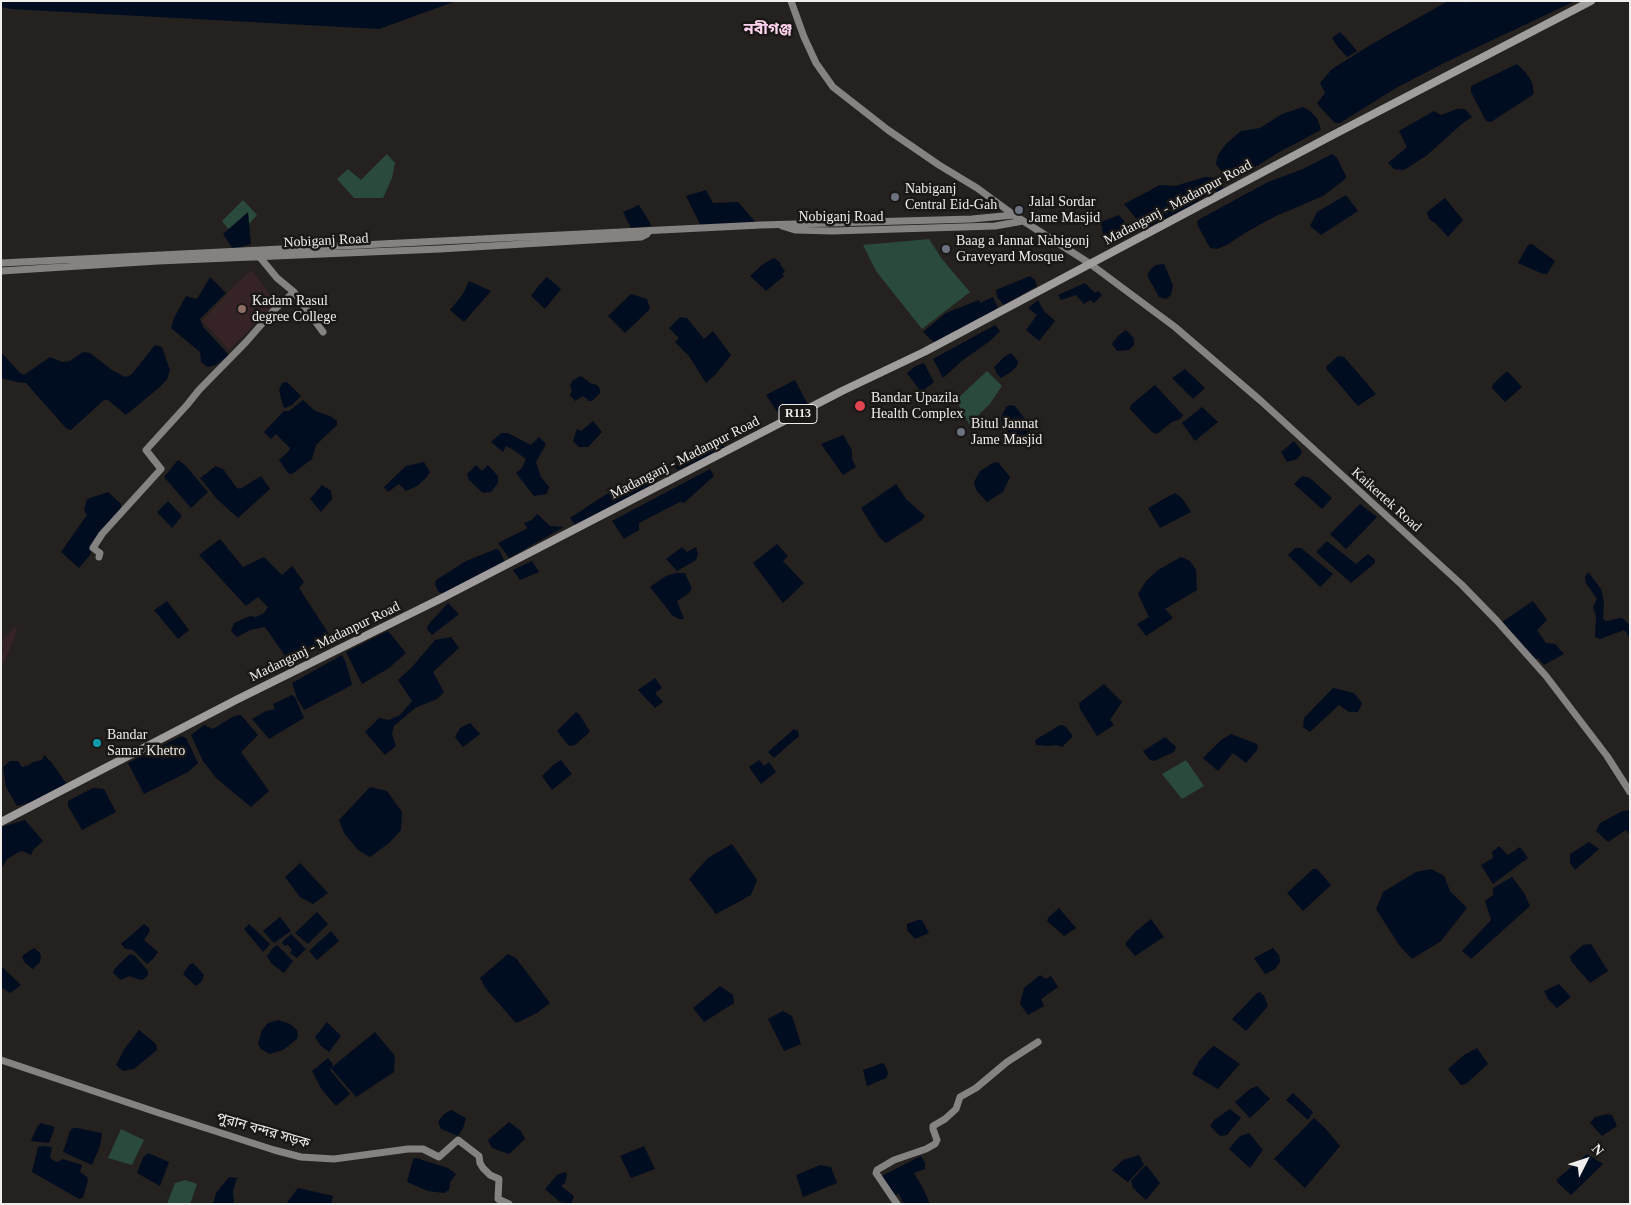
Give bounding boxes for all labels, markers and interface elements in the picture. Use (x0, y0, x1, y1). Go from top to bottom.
district label: নবীগঞ্জ (744, 20, 792, 40)
street label: Madanganj - Madanpur Road (1101, 157, 1255, 249)
place label: Nabiganj Central Eid-Gah (905, 181, 997, 213)
marker: Nabiganj Central Eid-Gah (889, 191, 901, 203)
place label: Jalal Sordar Jame Masjid (1029, 194, 1100, 226)
marker: Jalal Sordar Jame Masjid (1013, 204, 1025, 216)
street label: Nobiganj Road (798, 209, 884, 225)
street label: Nobiganj Road (283, 230, 369, 252)
place label: Baag a Jannat Nabigonj Graveyard Mosque (956, 233, 1089, 266)
marker: Baag a Jannat Nabigonj Graveyard Mosque (940, 243, 952, 255)
place label: Kadam Rasul degree College (252, 293, 336, 326)
marker: Kadam Rasul degree College (236, 303, 248, 315)
place label: Bandar Upazila Health Complex (871, 390, 963, 422)
marker: Bandar Upazila Health Complex (853, 399, 867, 413)
road number: R113 (779, 404, 817, 424)
street label: Madanganj - Madanpur Road (608, 413, 762, 503)
place label: Bitul Jannat Jame Masjid (971, 416, 1042, 448)
marker: Bitul Jannat Jame Masjid (955, 426, 967, 438)
street label: Kaikertek Road (1348, 464, 1424, 536)
street label: Madanganj - Madanpur Road (247, 598, 403, 686)
place label: Bandar Samar Khetro (107, 727, 185, 760)
marker: Bandar Samar Khetro (91, 737, 103, 749)
street label: পুরান বন্দর সড়ক (214, 1110, 312, 1152)
north arrow (1561, 1135, 1611, 1185)
text: N (1589, 1141, 1607, 1159)

